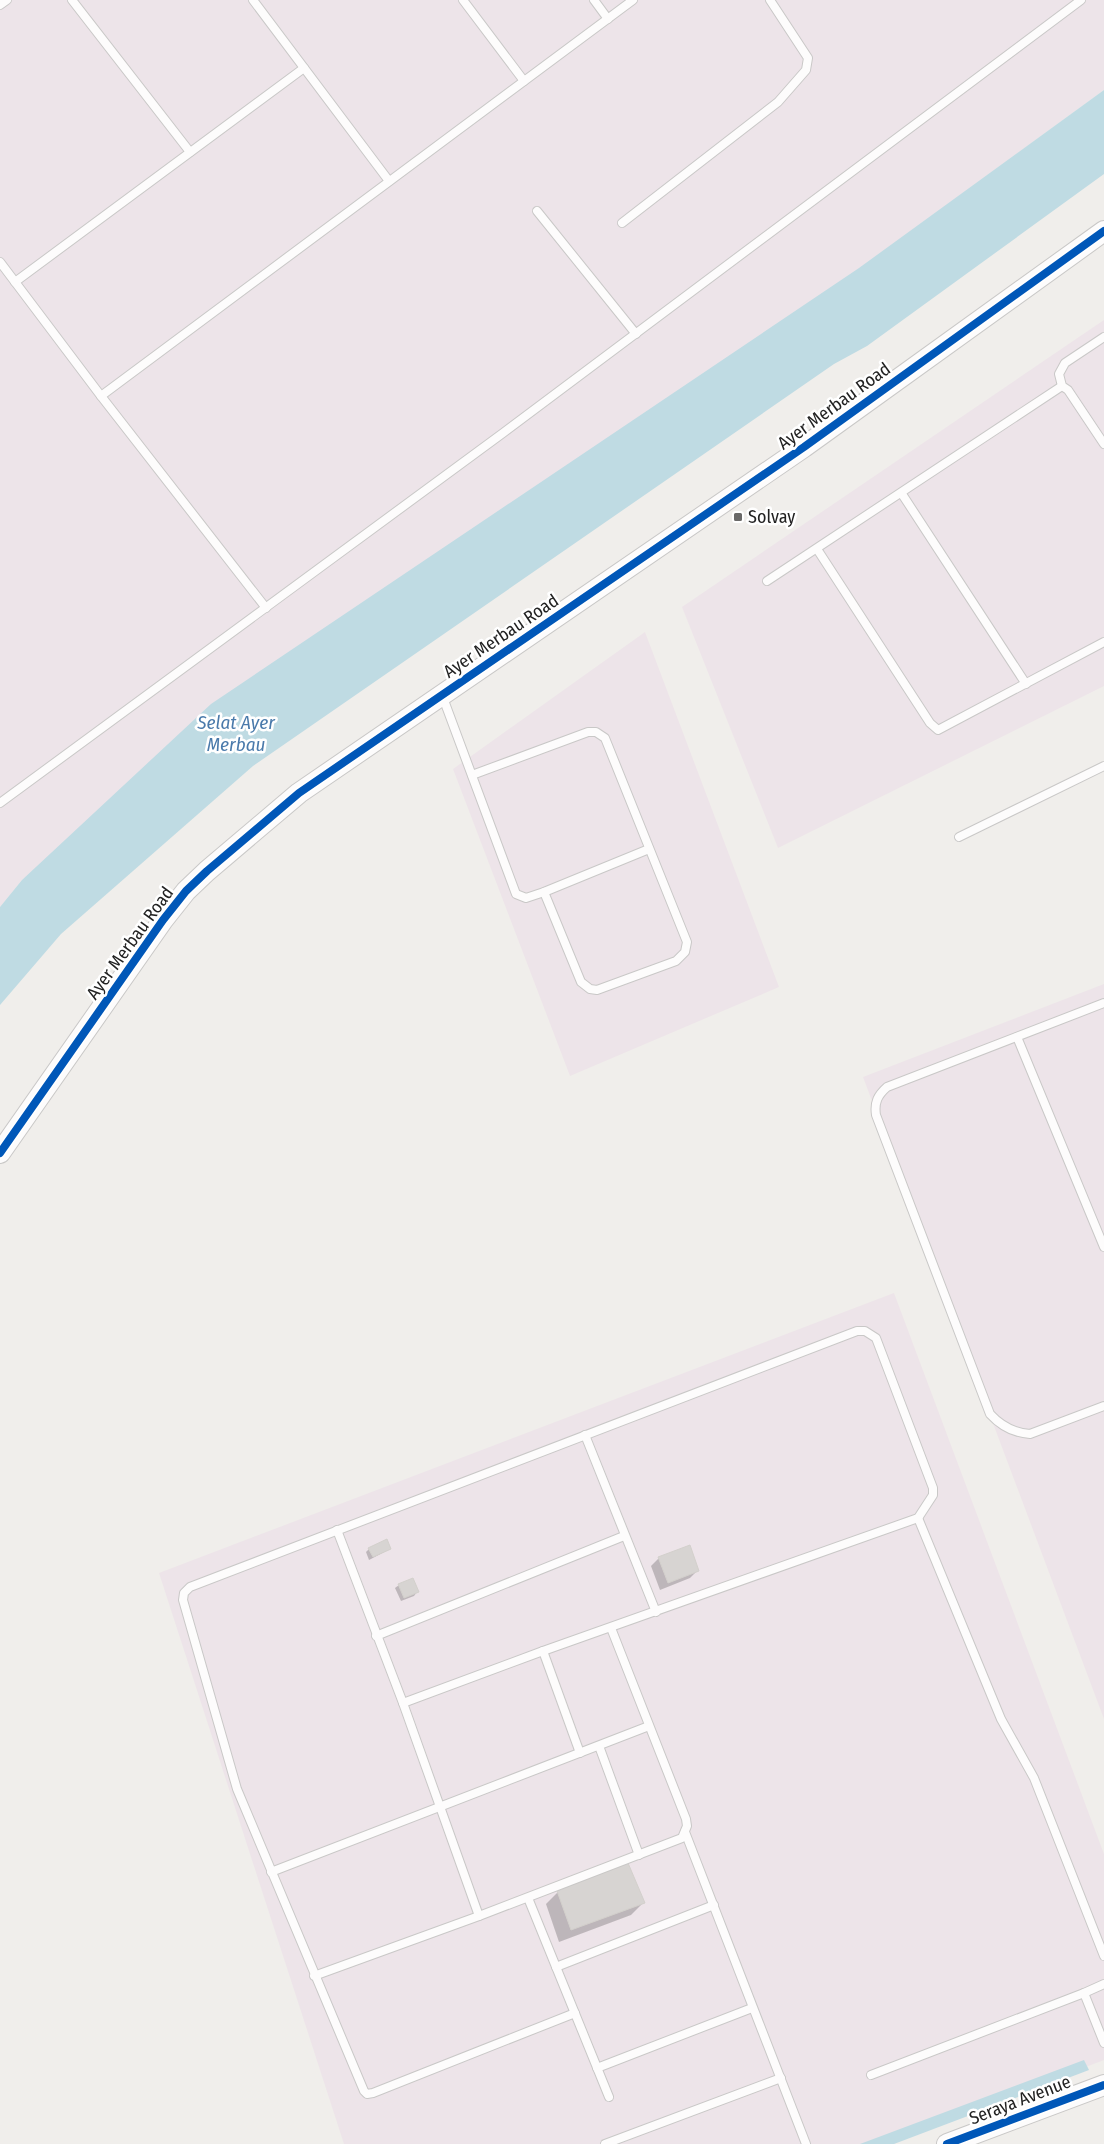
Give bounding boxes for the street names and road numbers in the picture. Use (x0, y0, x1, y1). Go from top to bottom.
street label: Ayer Merbau Road (773, 358, 895, 454)
street label: Ayer Merbau Road (439, 589, 563, 683)
street label: Ayer Merbau Road (82, 882, 178, 1004)
street label: Seraya Avenue (966, 2071, 1074, 2129)

